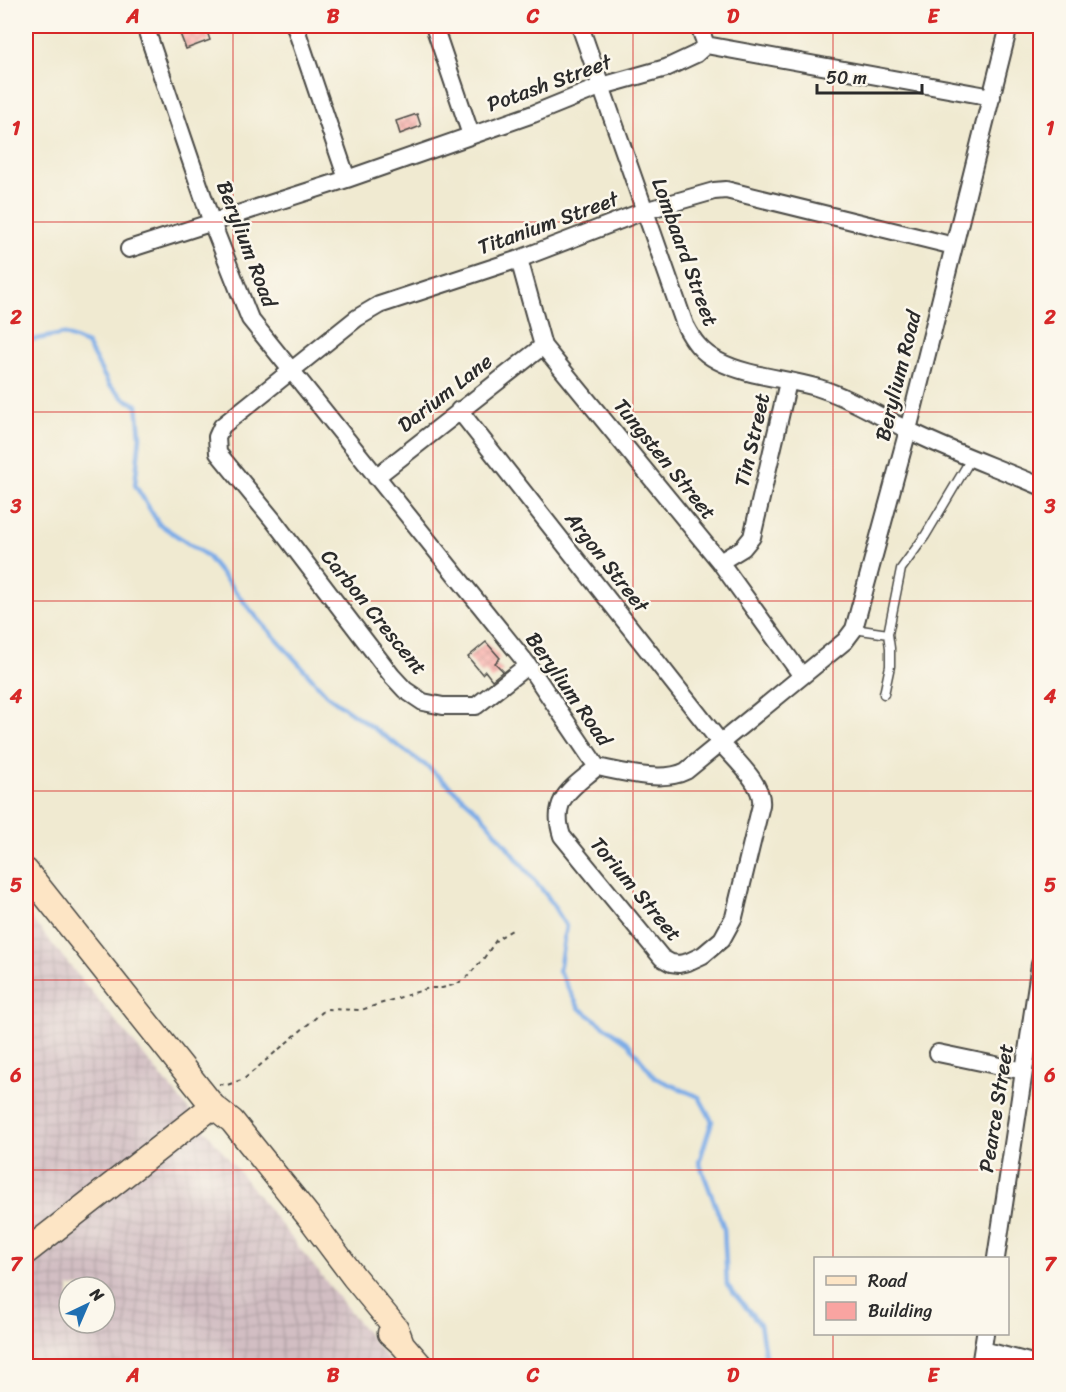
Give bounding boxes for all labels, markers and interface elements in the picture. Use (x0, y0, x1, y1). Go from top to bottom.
text: A (125, 0, 140, 34)
text: B (327, 0, 340, 34)
text: C (526, 0, 540, 34)
text: D (727, 0, 740, 34)
text: E (927, 0, 940, 34)
street label: Potash Street (481, 42, 618, 123)
scale bar (817, 57, 922, 95)
text: 50 m (826, 62, 867, 94)
text: 1 (12, 111, 21, 146)
text: 1 (1046, 111, 1055, 146)
street label: Lombaard Street (641, 172, 729, 332)
street label: Berylium Road (205, 175, 289, 315)
street label: Titanium Street (472, 179, 625, 266)
text: 2 (9, 300, 22, 335)
text: 2 (1043, 300, 1056, 335)
street label: Berylium Road (863, 305, 933, 445)
street label: Darium Lane (389, 343, 501, 443)
street label: Tungsten Street (603, 389, 727, 529)
street label: Tin Street (723, 389, 781, 491)
text: 3 (10, 489, 22, 524)
text: 3 (1044, 489, 1056, 524)
street label: Argon Street (554, 502, 660, 623)
street label: Carbon Crescent (311, 540, 437, 684)
street label: Berylium Road (515, 624, 624, 756)
text: 4 (9, 679, 23, 714)
text: 4 (1043, 679, 1057, 714)
street label: Torium Street (580, 827, 692, 951)
text: 5 (10, 868, 22, 903)
text: 5 (1044, 868, 1056, 903)
street label: Pearce Street (967, 1041, 1025, 1175)
text: 6 (9, 1058, 22, 1093)
text: 6 (1043, 1058, 1056, 1093)
text: 7 (10, 1247, 23, 1282)
text: 7 (1044, 1247, 1057, 1282)
legend (814, 1257, 1009, 1335)
text: Road (868, 1265, 908, 1297)
north arrow (57, 1275, 117, 1335)
text: N (82, 1280, 112, 1309)
text: Building (868, 1295, 932, 1327)
text: A (125, 1358, 140, 1392)
text: B (327, 1358, 340, 1392)
text: C (526, 1358, 540, 1392)
text: D (727, 1358, 740, 1392)
text: E (927, 1358, 940, 1392)

